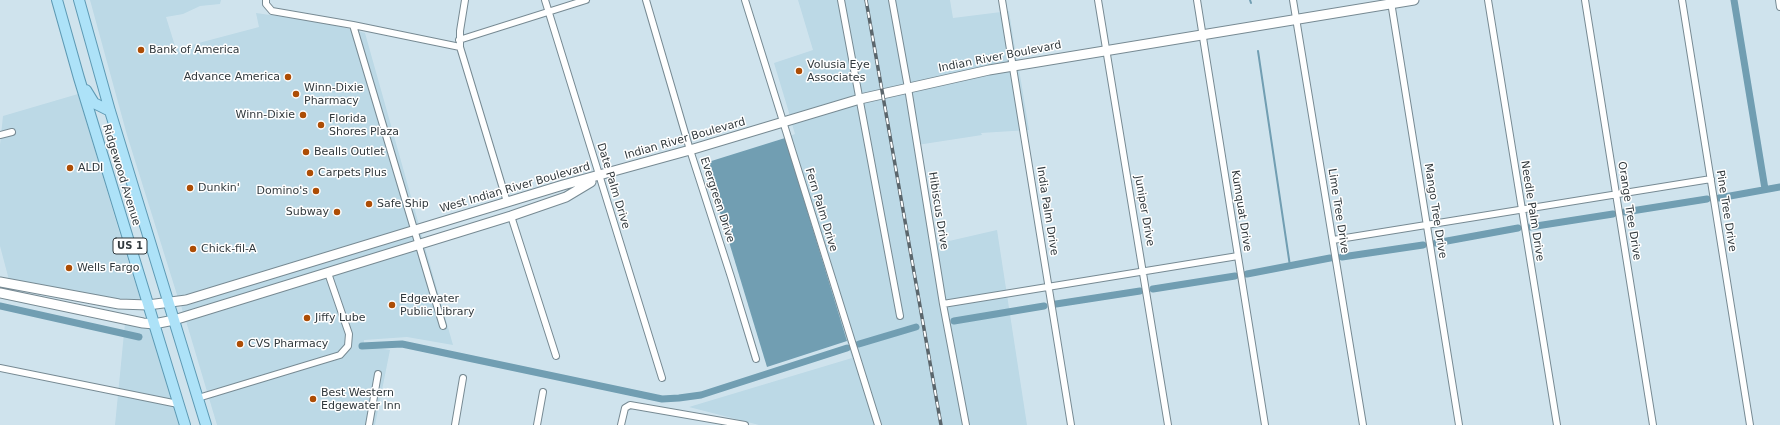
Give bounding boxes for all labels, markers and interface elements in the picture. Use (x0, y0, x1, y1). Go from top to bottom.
street label: Indian River Boulevard (937, 39, 1063, 75)
place label: Bank of America (149, 43, 240, 57)
marker: Bank of America (136, 45, 146, 55)
place label: Volusia Eye Associates (807, 58, 870, 84)
marker: Volusia Eye Associates (794, 66, 804, 76)
place label: Advance America (184, 70, 280, 84)
marker: Advance America (283, 72, 293, 82)
place label: Winn-Dixie Pharmacy (304, 81, 363, 107)
marker: Winn-Dixie Pharmacy (291, 89, 301, 99)
place label: Winn-Dixie (236, 108, 295, 122)
marker: Winn-Dixie (298, 110, 308, 120)
place label: Florida Shores Plaza (329, 112, 399, 138)
street label: Indian River Boulevard (623, 115, 747, 163)
marker: Florida Shores Plaza (316, 120, 326, 130)
street label: Ridgewood Avenue (99, 123, 143, 227)
street label: Date Palm Drive (594, 141, 632, 231)
place label: Bealls Outlet (314, 145, 384, 159)
marker: Bealls Outlet (301, 147, 311, 157)
street label: Evergreen Drive (697, 156, 737, 244)
street label: West Indian River Boulevard (438, 160, 592, 216)
street label: Needle Palm Drive (1518, 160, 1546, 262)
place label: ALDI (78, 161, 103, 175)
street label: Orange Tree Drive (1615, 161, 1643, 261)
street label: Mango Tree Drive (1421, 162, 1449, 260)
marker: ALDI (65, 163, 75, 173)
place label: Carpets Plus (318, 166, 387, 180)
street label: India Palm Drive (1033, 166, 1061, 256)
street label: Fern Palm Drive (802, 167, 840, 253)
marker: Carpets Plus (305, 168, 315, 178)
street label: Lime Tree Drive (1325, 168, 1351, 254)
street label: Kumquat Drive (1228, 169, 1254, 253)
street label: Pine Tree Drive (1713, 169, 1739, 253)
street label: Hibiscus Drive (925, 171, 951, 251)
street label: Juniper Drive (1131, 175, 1157, 247)
place label: Dunkin' (198, 181, 240, 195)
marker: Dunkin' (185, 183, 195, 193)
place label: Domino's (257, 184, 308, 198)
marker: Domino's (311, 186, 321, 196)
place label: Safe Ship (377, 197, 429, 211)
marker: Safe Ship (364, 199, 374, 209)
place label: Subway (286, 205, 329, 219)
marker: Subway (332, 207, 342, 217)
road number: US 1 (113, 238, 147, 254)
place label: Chick-fil-A (201, 242, 256, 256)
marker: Chick-fil-A (188, 244, 198, 254)
place label: Wells Fargo (77, 261, 139, 275)
marker: Wells Fargo (64, 263, 74, 273)
place label: Edgewater Public Library (400, 292, 475, 318)
marker: Edgewater Public Library (387, 300, 397, 310)
place label: Jiffy Lube (315, 311, 366, 325)
marker: Jiffy Lube (302, 313, 312, 323)
place label: CVS Pharmacy (248, 337, 328, 351)
marker: CVS Pharmacy (235, 339, 245, 349)
place label: Best Western Edgewater Inn (321, 386, 401, 412)
marker: Best Western Edgewater Inn (308, 394, 318, 404)

